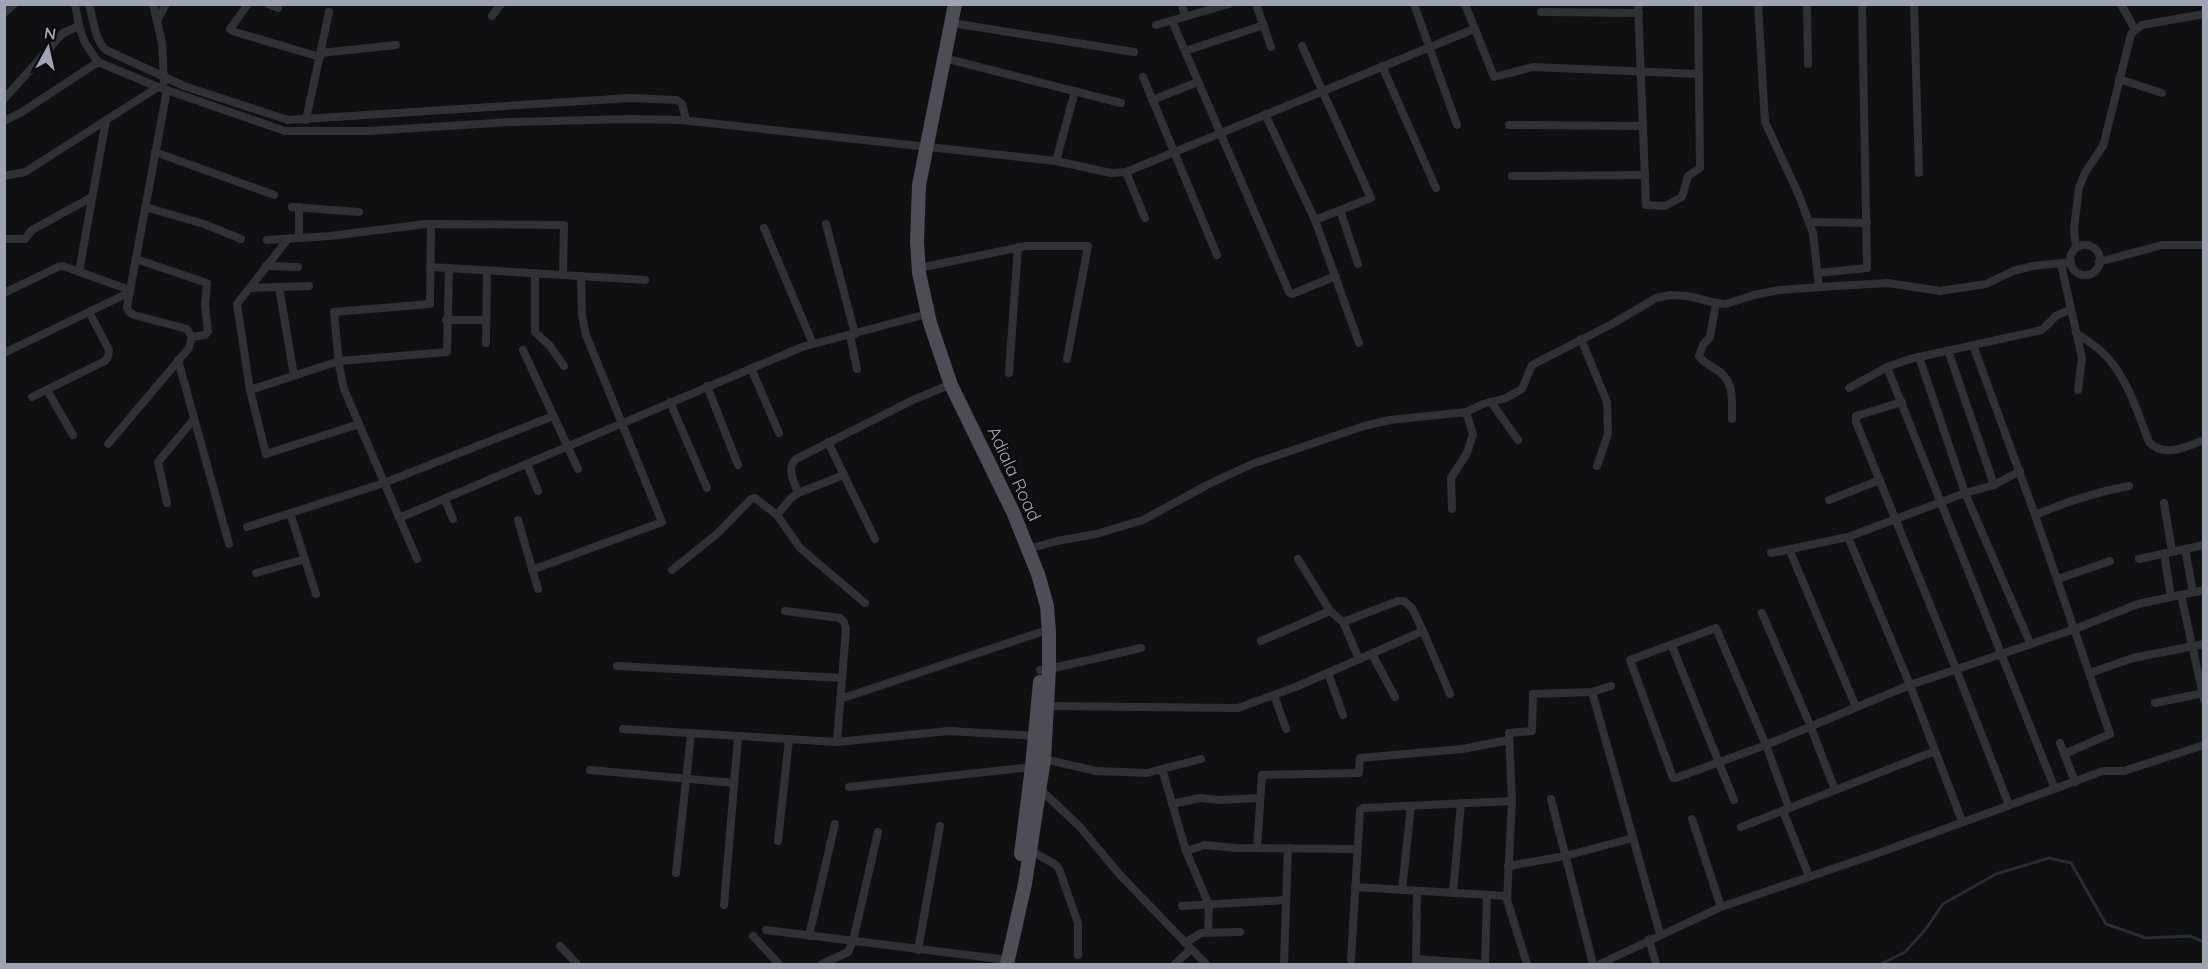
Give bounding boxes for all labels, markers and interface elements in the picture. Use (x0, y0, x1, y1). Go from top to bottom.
north arrow (18, 18, 78, 78)
text: N (43, 22, 57, 44)
street label: Adiala Road (982, 423, 1046, 525)

